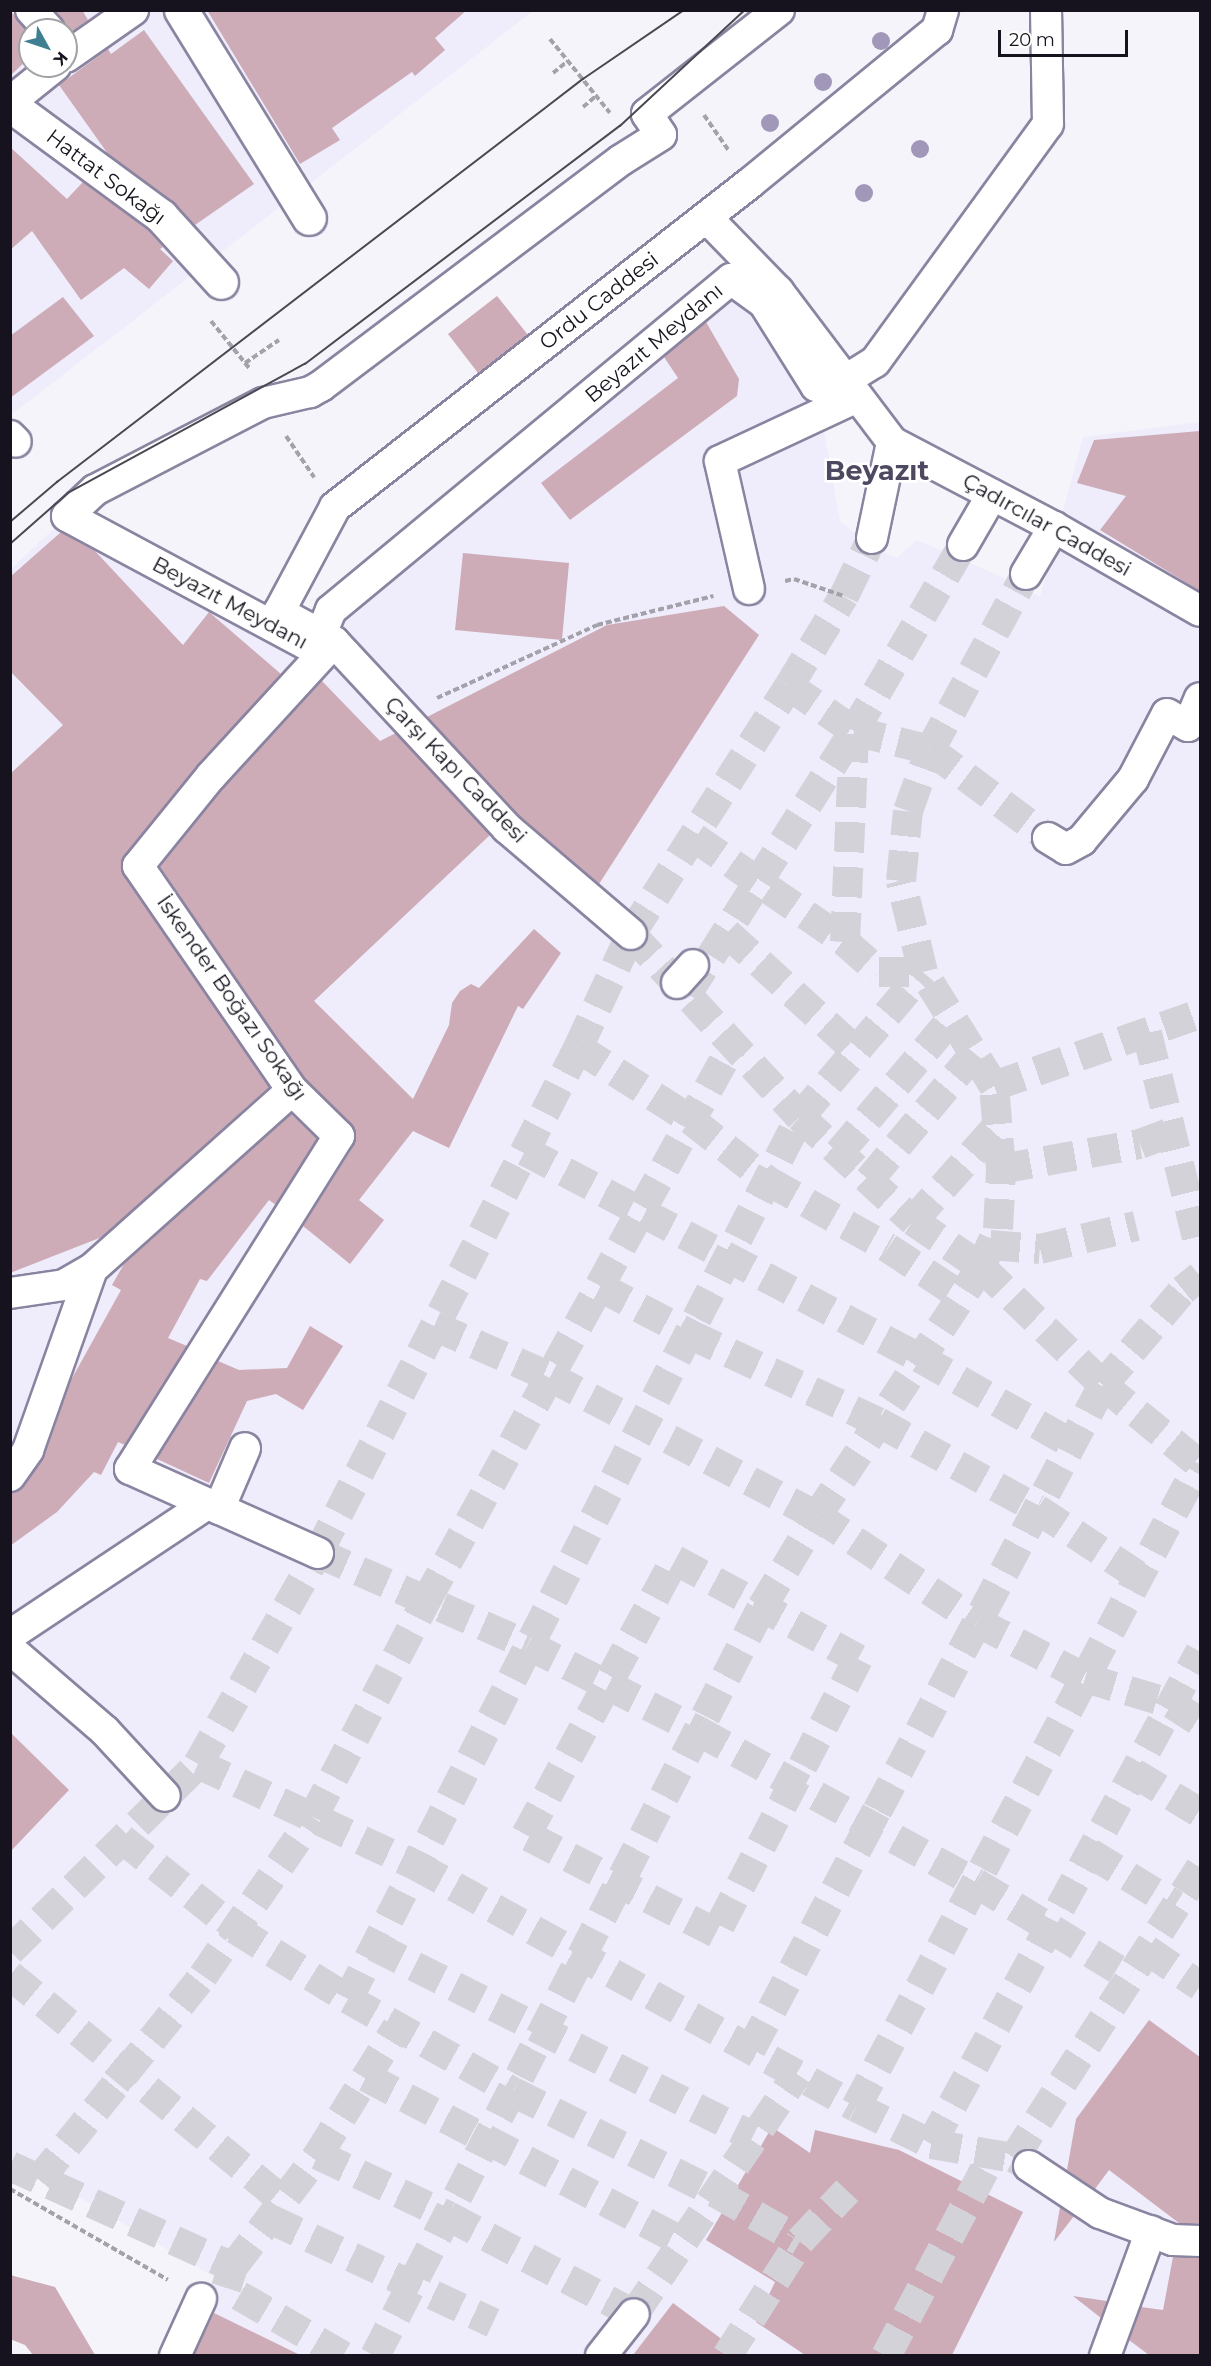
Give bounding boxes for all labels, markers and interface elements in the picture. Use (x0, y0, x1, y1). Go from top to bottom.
north arrow (18, 18, 78, 78)
scale bar (1001, 18, 1132, 56)
text: 20 m (1009, 29, 1055, 51)
text: K (50, 48, 72, 69)
street label: Hattat Sokağı (41, 124, 171, 230)
street label: Ordu Caddesi (535, 247, 663, 355)
street label: Beyazıt Meydanı (580, 278, 728, 408)
district label: Beyazıt (825, 455, 929, 487)
street label: Çadırcılar Caddesi (958, 468, 1136, 582)
street label: Beyazıt Meydanı (148, 551, 312, 655)
street label: Çarşı Kapı Caddesi (380, 692, 532, 848)
street label: İskender Boğazı Sokağı (151, 890, 313, 1106)

